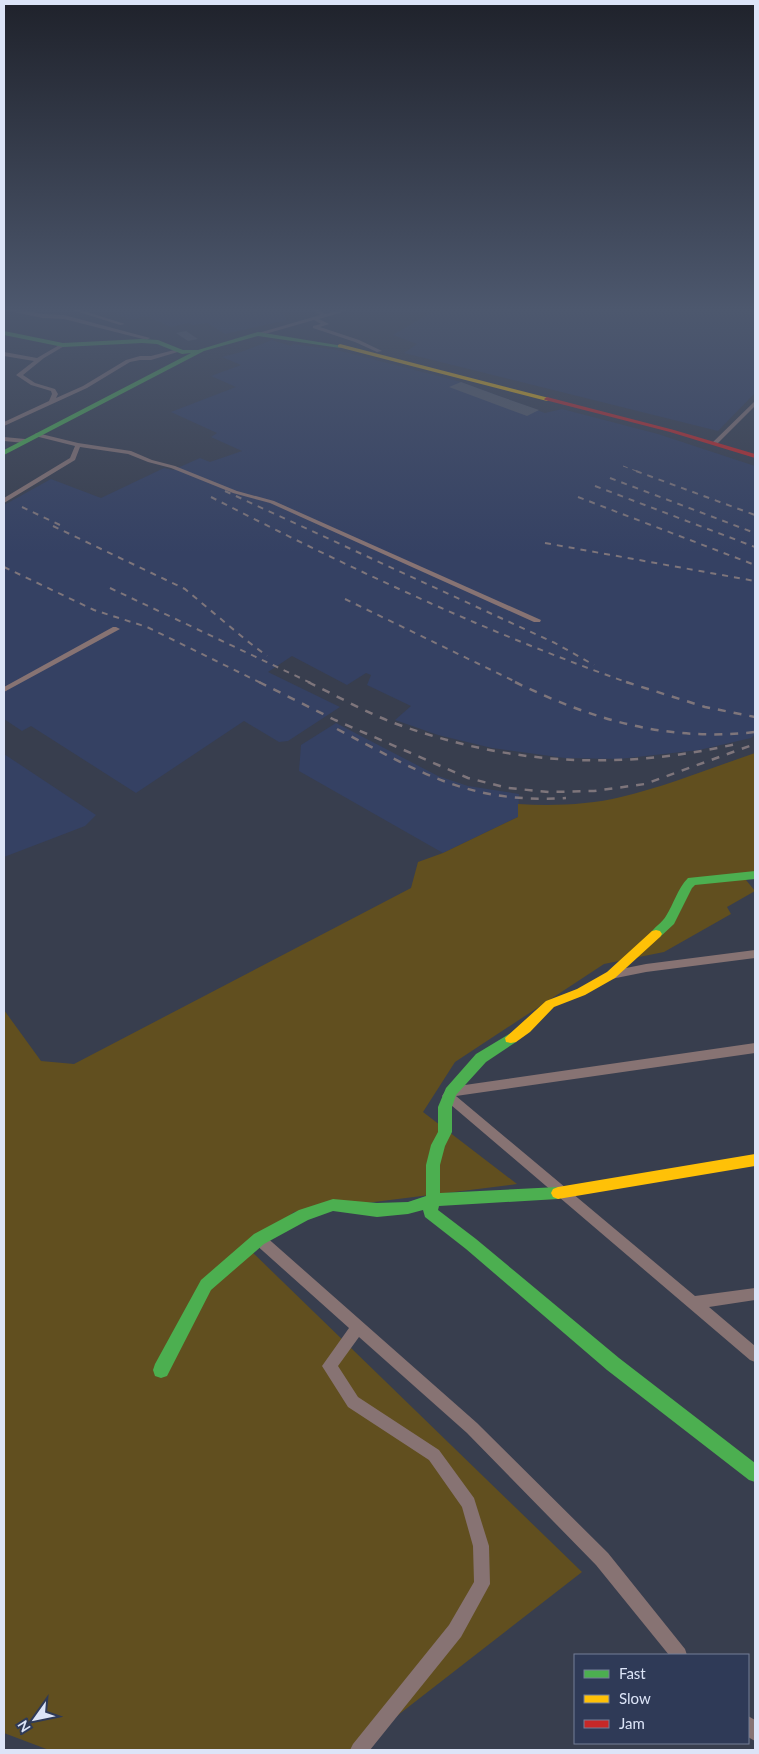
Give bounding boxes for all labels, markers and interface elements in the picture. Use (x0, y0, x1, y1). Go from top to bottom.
legend (574, 1654, 749, 1744)
text: Fast (619, 1664, 646, 1682)
text: Slow (619, 1689, 651, 1707)
north arrow (10, 1694, 60, 1744)
text: Jam (619, 1714, 645, 1732)
text: N (14, 1717, 34, 1736)

